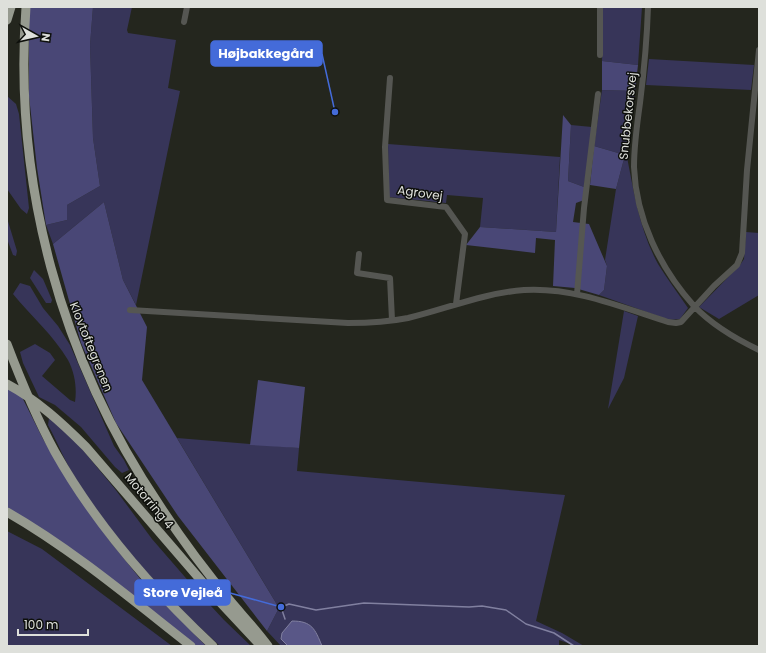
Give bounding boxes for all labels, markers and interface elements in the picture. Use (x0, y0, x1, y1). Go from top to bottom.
north arrow (16, 16, 56, 56)
text: N (37, 32, 54, 43)
callout: Højbakkegård (211, 41, 322, 66)
text: Højbakkegård (218, 44, 314, 63)
street label: Snubbekorsvej (614, 71, 641, 161)
street label: Agrovej (396, 181, 444, 204)
street label: Klovtoftegrenen (66, 300, 117, 394)
street label: Motorring 4 (121, 469, 178, 533)
callout: Store Vejleå (135, 580, 230, 605)
text: Store Vejleå (143, 583, 223, 602)
scale bar (18, 611, 88, 637)
text: 100 m (24, 616, 58, 633)

